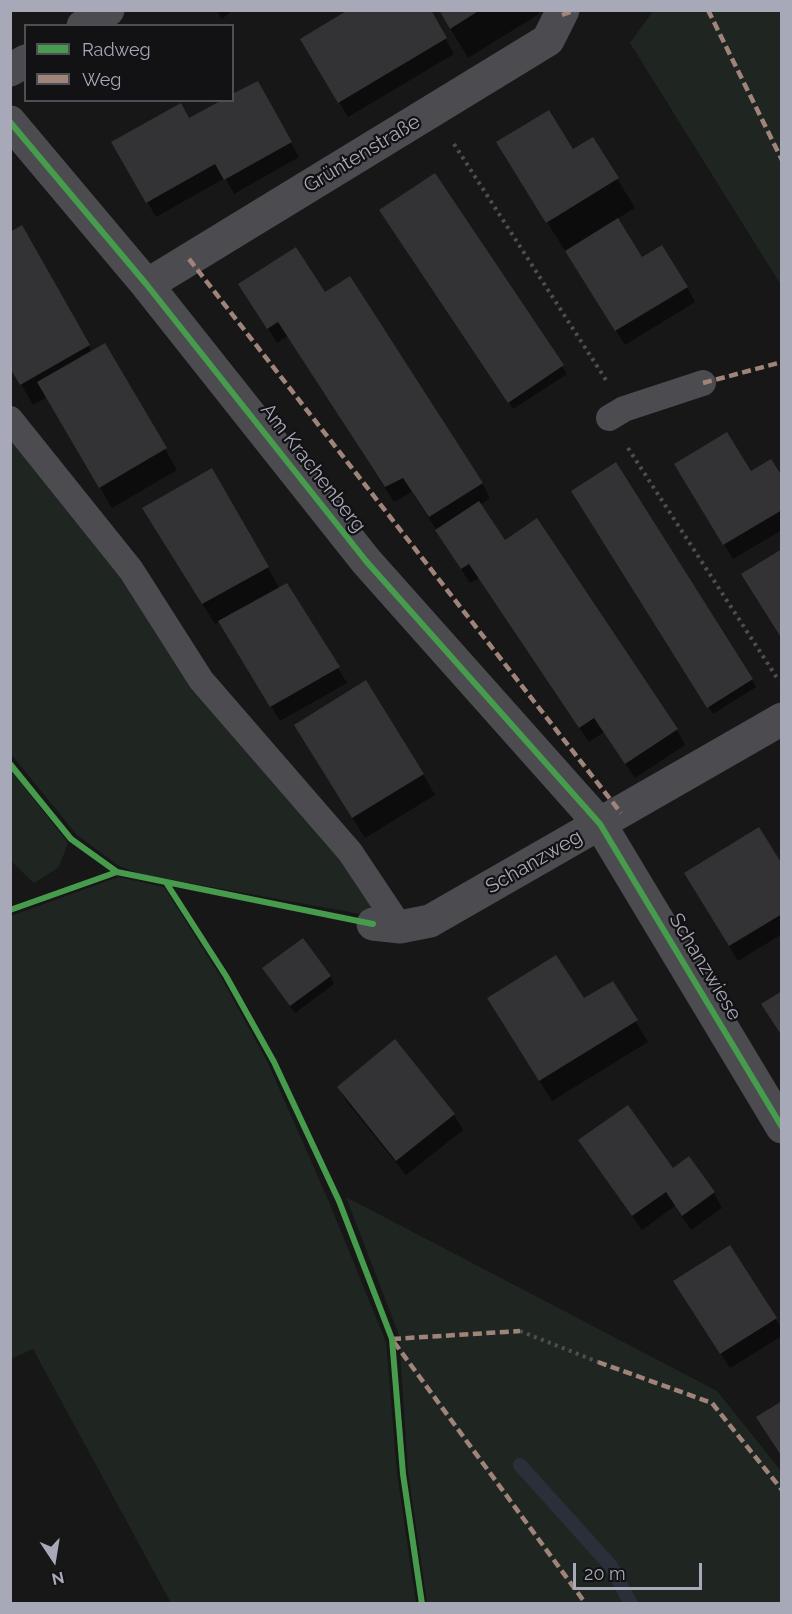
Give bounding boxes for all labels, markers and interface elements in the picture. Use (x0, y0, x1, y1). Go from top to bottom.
legend (24, 24, 234, 102)
text: Radweg (82, 39, 151, 60)
text: Weg (82, 69, 121, 90)
street label: Grüntenstraße (299, 110, 425, 198)
street label: Am Krachenberg (255, 399, 371, 537)
street label: Schanzweg (482, 825, 586, 899)
street label: Schanzwiese (664, 909, 746, 1025)
north arrow (24, 1530, 84, 1590)
scale bar (576, 1551, 705, 1589)
text: 20 m (584, 1563, 626, 1584)
text: N (50, 1568, 66, 1589)

